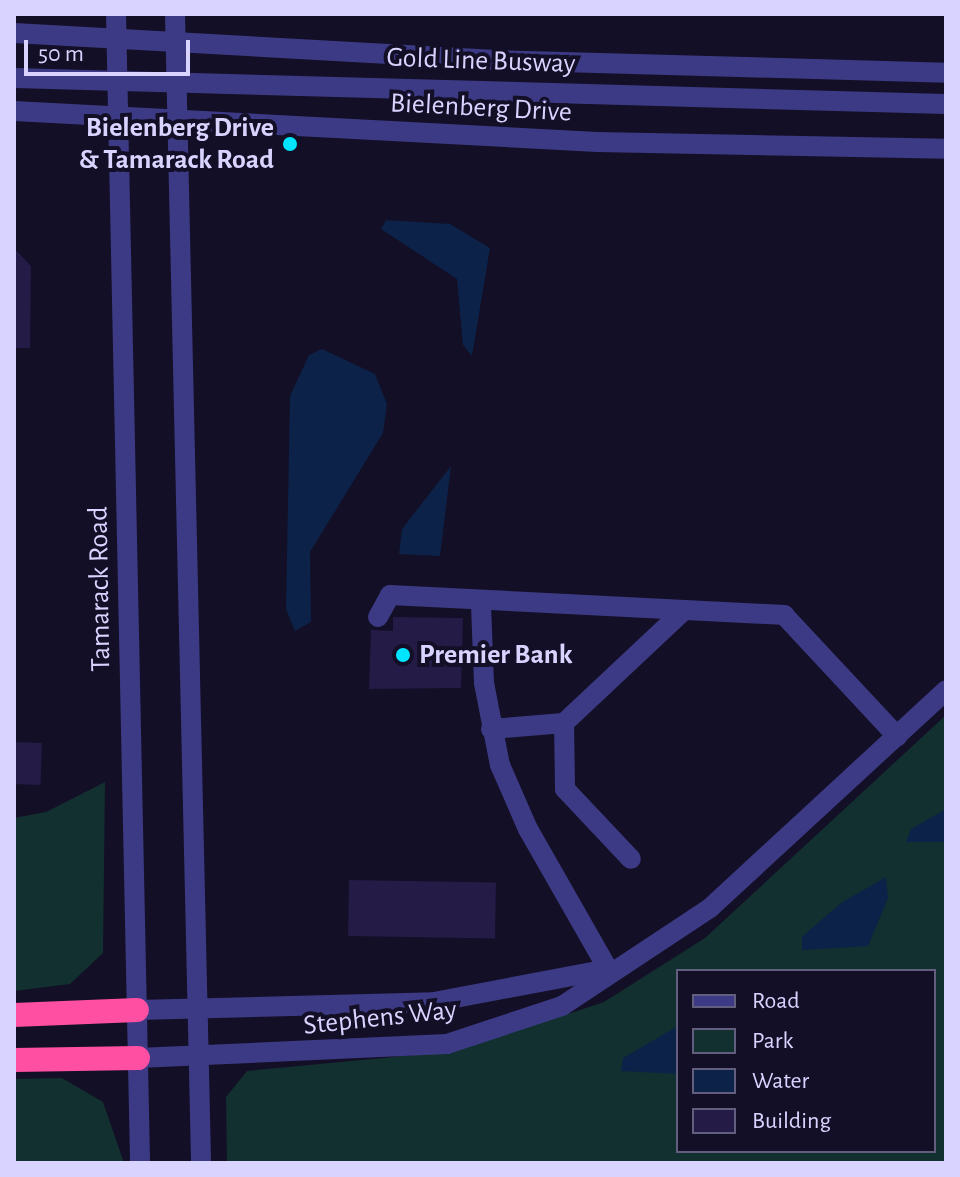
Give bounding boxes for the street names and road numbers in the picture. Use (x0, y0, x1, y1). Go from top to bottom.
street label: Gold Line Busway (386, 41, 576, 81)
street label: Bielenberg Drive (389, 86, 573, 130)
street label: Tamarack Road (82, 506, 118, 672)
street label: Stephens Way (302, 993, 458, 1043)

